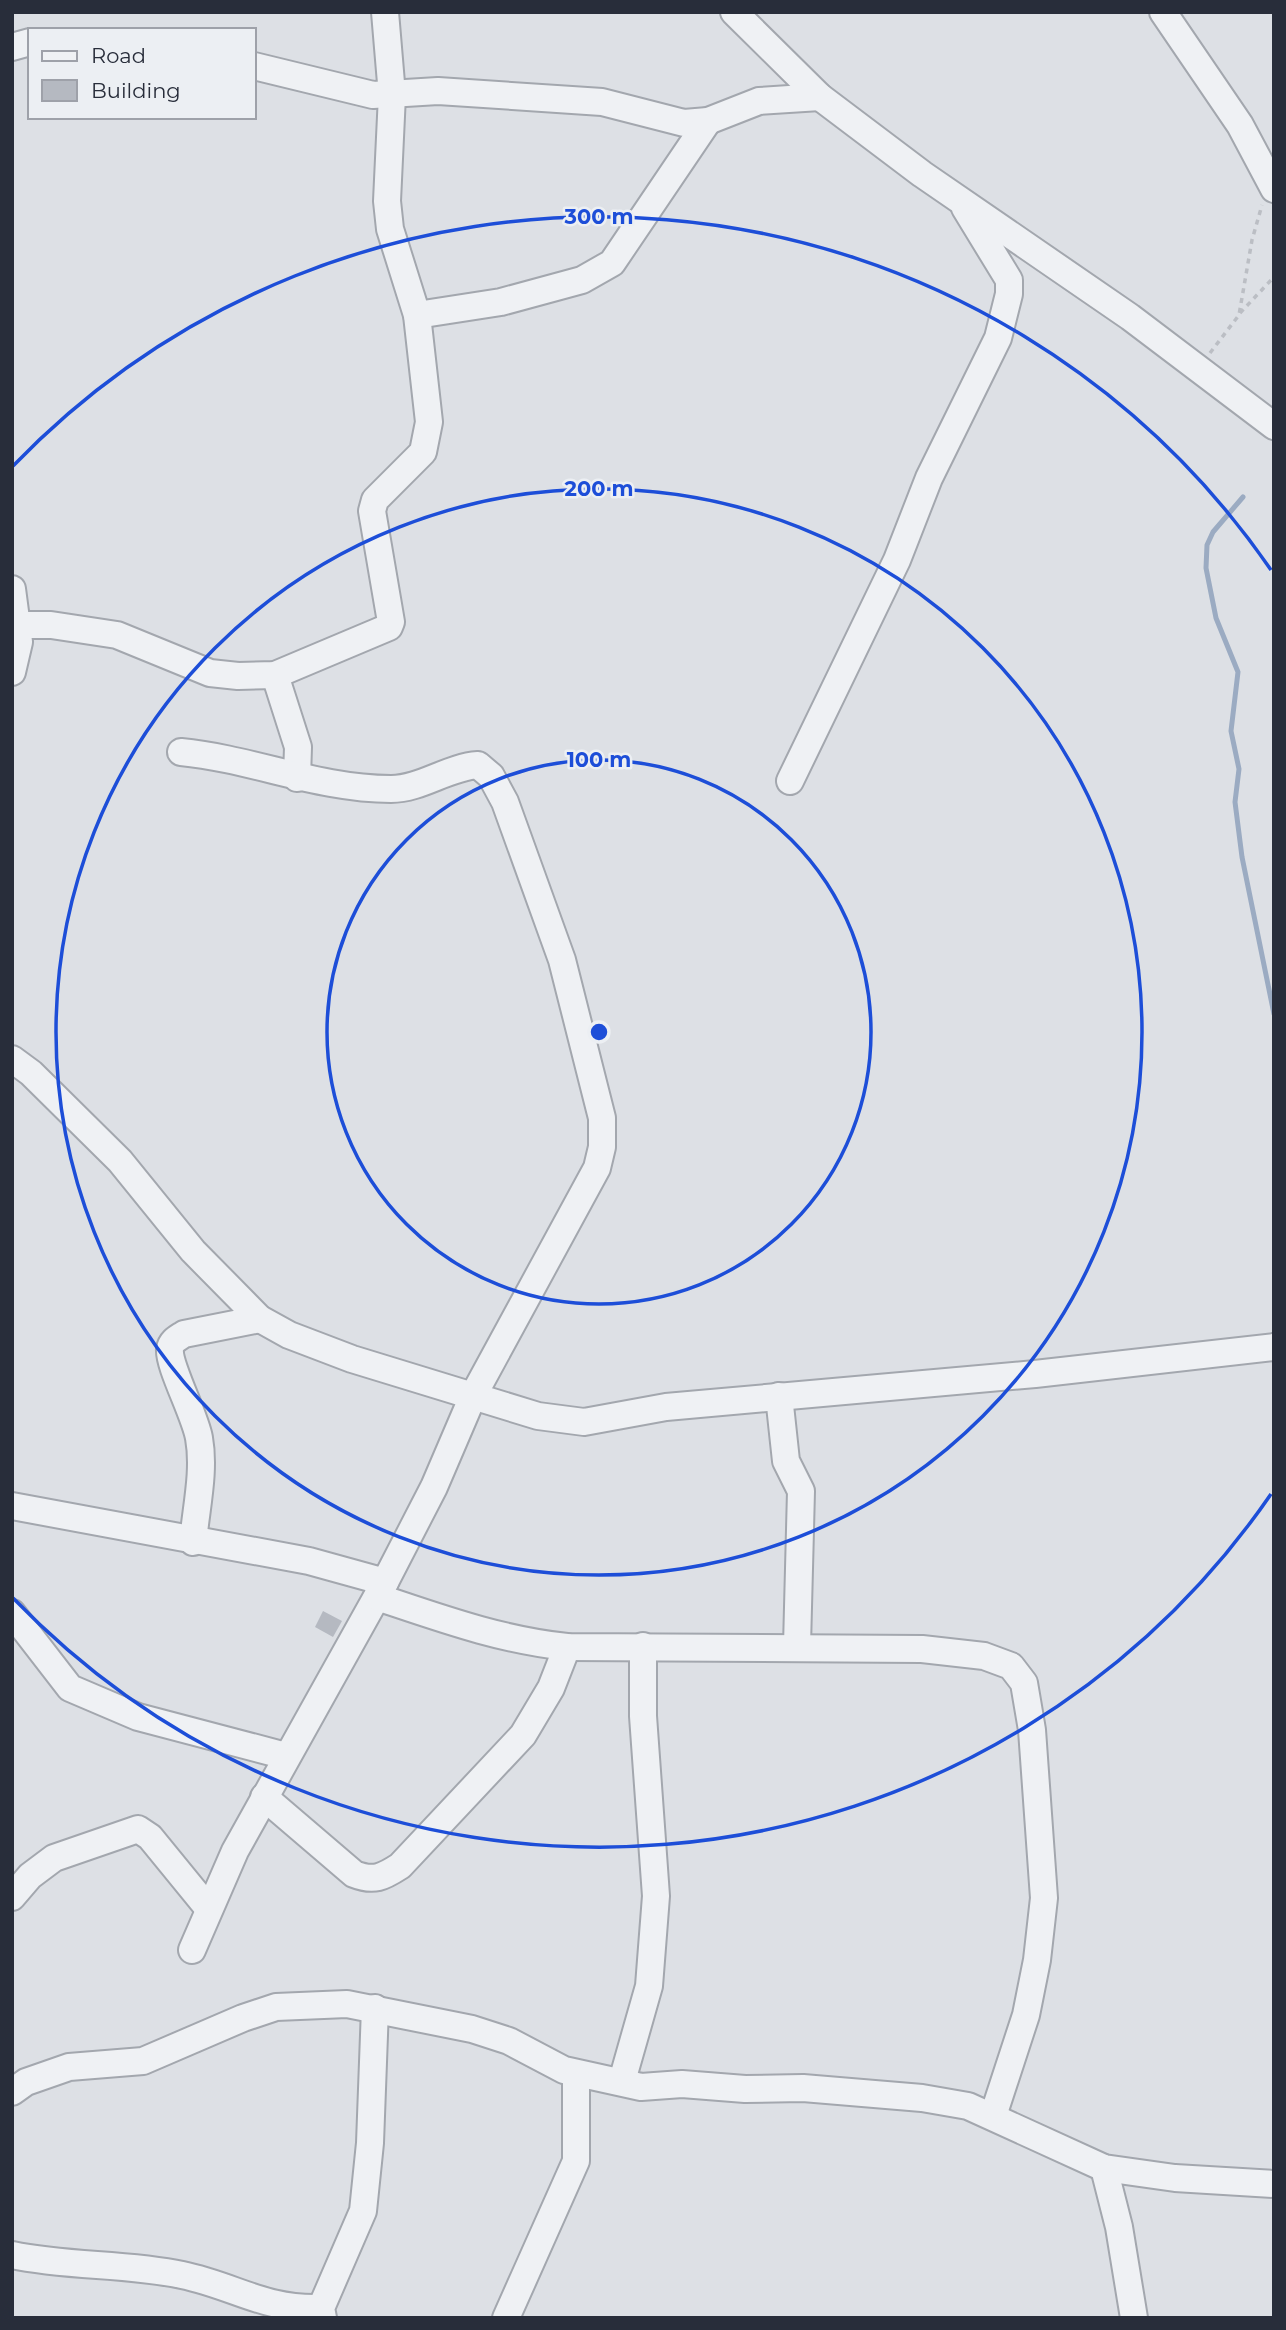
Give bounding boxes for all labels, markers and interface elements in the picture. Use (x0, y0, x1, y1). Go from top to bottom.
legend (28, 28, 256, 119)
text: Road (91, 43, 146, 68)
text: Building (91, 78, 181, 103)
text: 300 m (564, 204, 633, 229)
text: 200 m (565, 476, 633, 501)
text: 100 m (567, 747, 631, 772)
centre of rings (587, 1020, 611, 1044)

